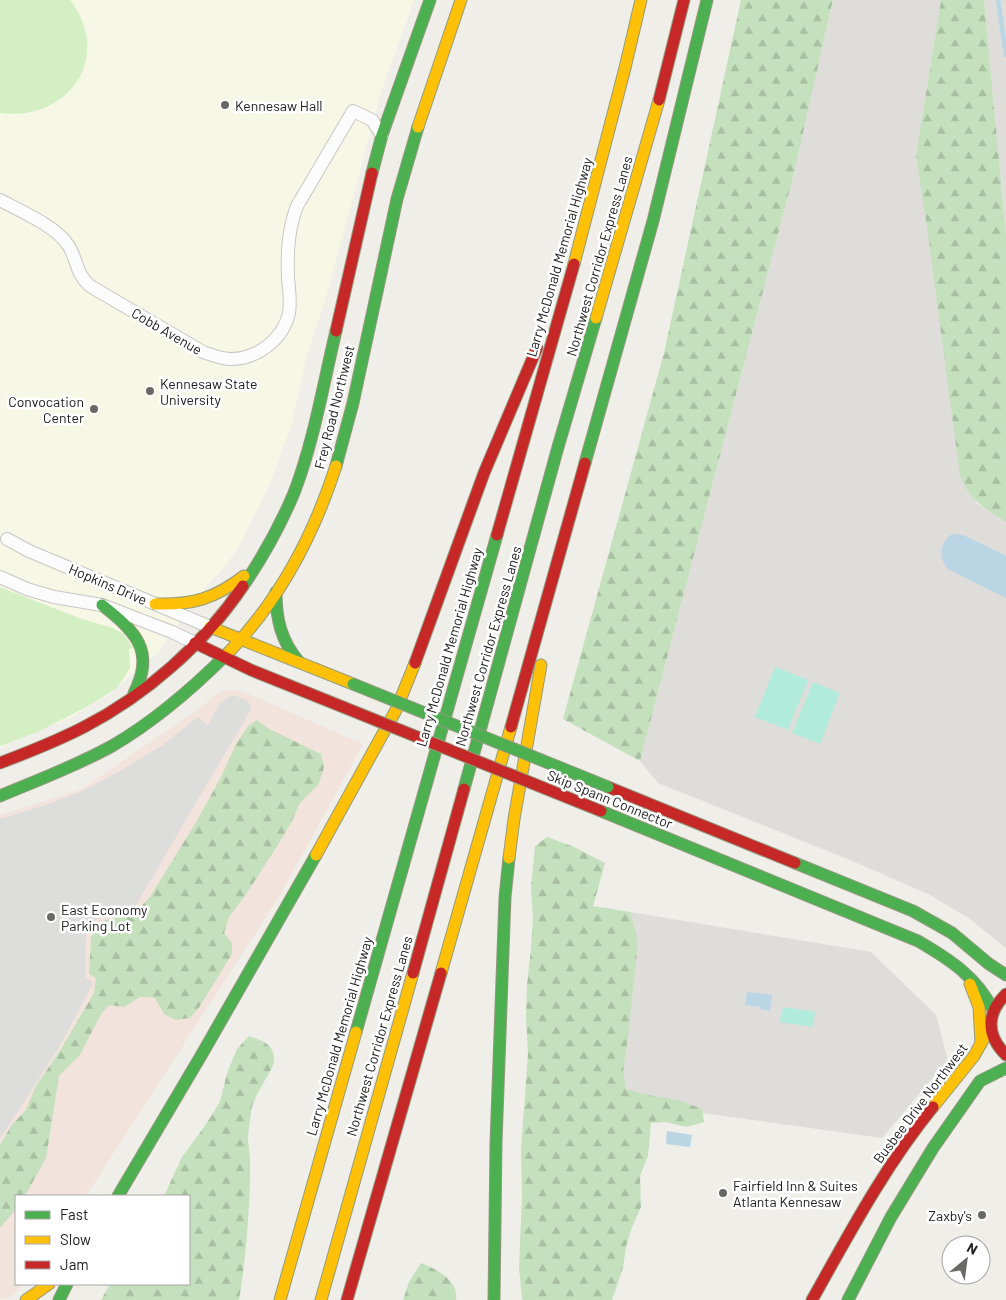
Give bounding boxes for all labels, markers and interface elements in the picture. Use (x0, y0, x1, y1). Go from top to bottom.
place label: Kennesaw Hall (235, 97, 323, 114)
marker: Kennesaw Hall (219, 99, 231, 111)
street label: Northwest Corridor Express Lanes (562, 154, 636, 358)
street label: Larry McDonald Memorial Highway (522, 155, 596, 359)
street label: Cobb Avenue (129, 304, 205, 358)
street label: Frey Road Northwest (310, 343, 358, 471)
place label: Kennesaw State University (160, 375, 258, 408)
marker: Kennesaw State University (144, 385, 156, 397)
place label: Convocation Center (8, 393, 84, 426)
marker: Convocation Center (88, 403, 100, 415)
street label: Northwest Corridor Express Lanes (451, 544, 525, 748)
street label: Larry McDonald Memorial Highway (412, 545, 486, 749)
street label: Hopkins Drive (66, 560, 150, 608)
street label: Skip Spann Connector (545, 766, 675, 832)
place label: East Economy Parking Lot (61, 901, 148, 934)
marker: East Economy Parking Lot (45, 911, 57, 923)
street label: Larry McDonald Memorial Highway (302, 934, 376, 1138)
street label: Northwest Corridor Express Lanes (342, 934, 416, 1138)
street label: Busbee Drive Northwest (869, 1040, 971, 1166)
place label: Fairfield Inn & Suites Atlanta Kennesaw (733, 1177, 858, 1210)
marker: Fairfield Inn & Suites Atlanta Kennesaw (717, 1187, 729, 1199)
legend (15, 1195, 190, 1285)
text: Fast (60, 1205, 88, 1223)
place label: Zaxby's (928, 1207, 972, 1224)
marker: Zaxby's (976, 1209, 988, 1221)
text: Slow (60, 1230, 91, 1248)
north arrow (941, 1235, 991, 1285)
text: N (964, 1239, 981, 1258)
text: Jam (60, 1255, 89, 1273)

